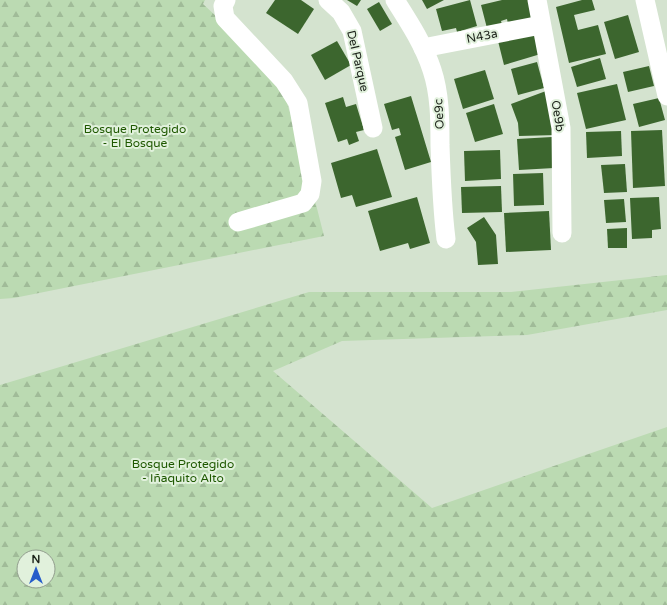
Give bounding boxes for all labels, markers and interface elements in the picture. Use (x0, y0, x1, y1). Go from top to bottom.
street label: N43a (465, 26, 499, 46)
street label: Del Parque (344, 29, 372, 93)
street label: Oe9c (431, 99, 447, 129)
street label: Oe9b (549, 99, 567, 133)
park label: Bosque Protegido - El Bosque (84, 122, 186, 150)
park label: Bosque Protegido - Iñaquito Alto (132, 457, 234, 485)
north arrow (16, 549, 56, 589)
text: N (32, 553, 40, 566)

